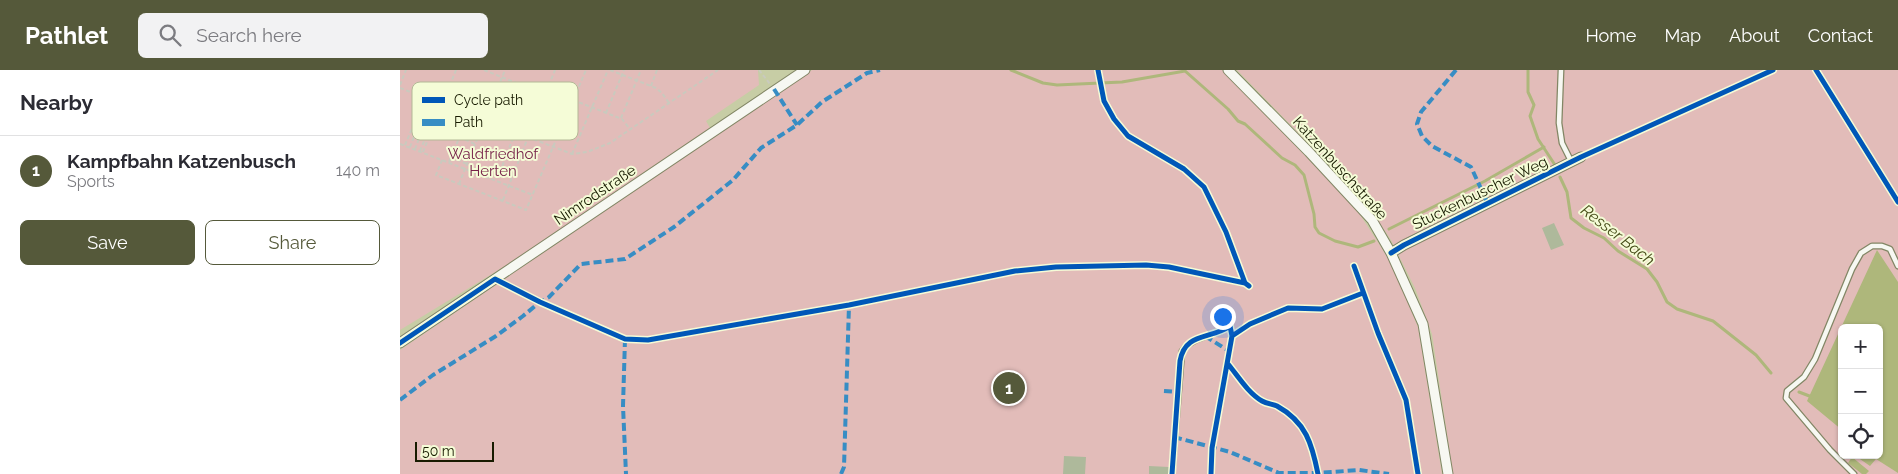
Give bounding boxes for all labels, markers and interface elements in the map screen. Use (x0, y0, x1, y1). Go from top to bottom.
search box (138, 13, 488, 58)
text: Pathlet (25, 21, 108, 50)
icon: search (156, 21, 184, 49)
text: Search here (196, 24, 302, 46)
text: Home (1585, 25, 1636, 46)
text: Map (1664, 25, 1701, 46)
text: About (1729, 25, 1780, 46)
text: Contact (1808, 25, 1873, 46)
legend (412, 82, 578, 140)
text: Nearby (20, 90, 93, 115)
text: Cycle path (454, 92, 523, 108)
street label: Katzenbuschstraße (1289, 113, 1391, 223)
text: Path (454, 114, 483, 130)
park label: Waldfriedhof Herten (448, 145, 539, 180)
text: Kampfbahn Katzenbusch (67, 150, 296, 172)
street label: Stuckenbuscher Weg (1409, 152, 1551, 234)
text: 1 (32, 161, 40, 180)
text: 140 m (336, 161, 380, 180)
street label: Nimrodstraße (551, 161, 639, 229)
text: Sports (67, 172, 115, 191)
water label: Resser Bach (1577, 200, 1659, 270)
button: Save (20, 220, 195, 265)
button: Share (205, 220, 380, 265)
your location (1210, 304, 1236, 330)
map controls (1838, 324, 1883, 459)
button: + (1838, 324, 1883, 369)
pin: 1 (993, 369, 1025, 407)
button: − (1838, 369, 1883, 414)
button: locate (1838, 414, 1883, 459)
scale bar (415, 439, 494, 462)
text: 50 m (422, 443, 455, 459)

